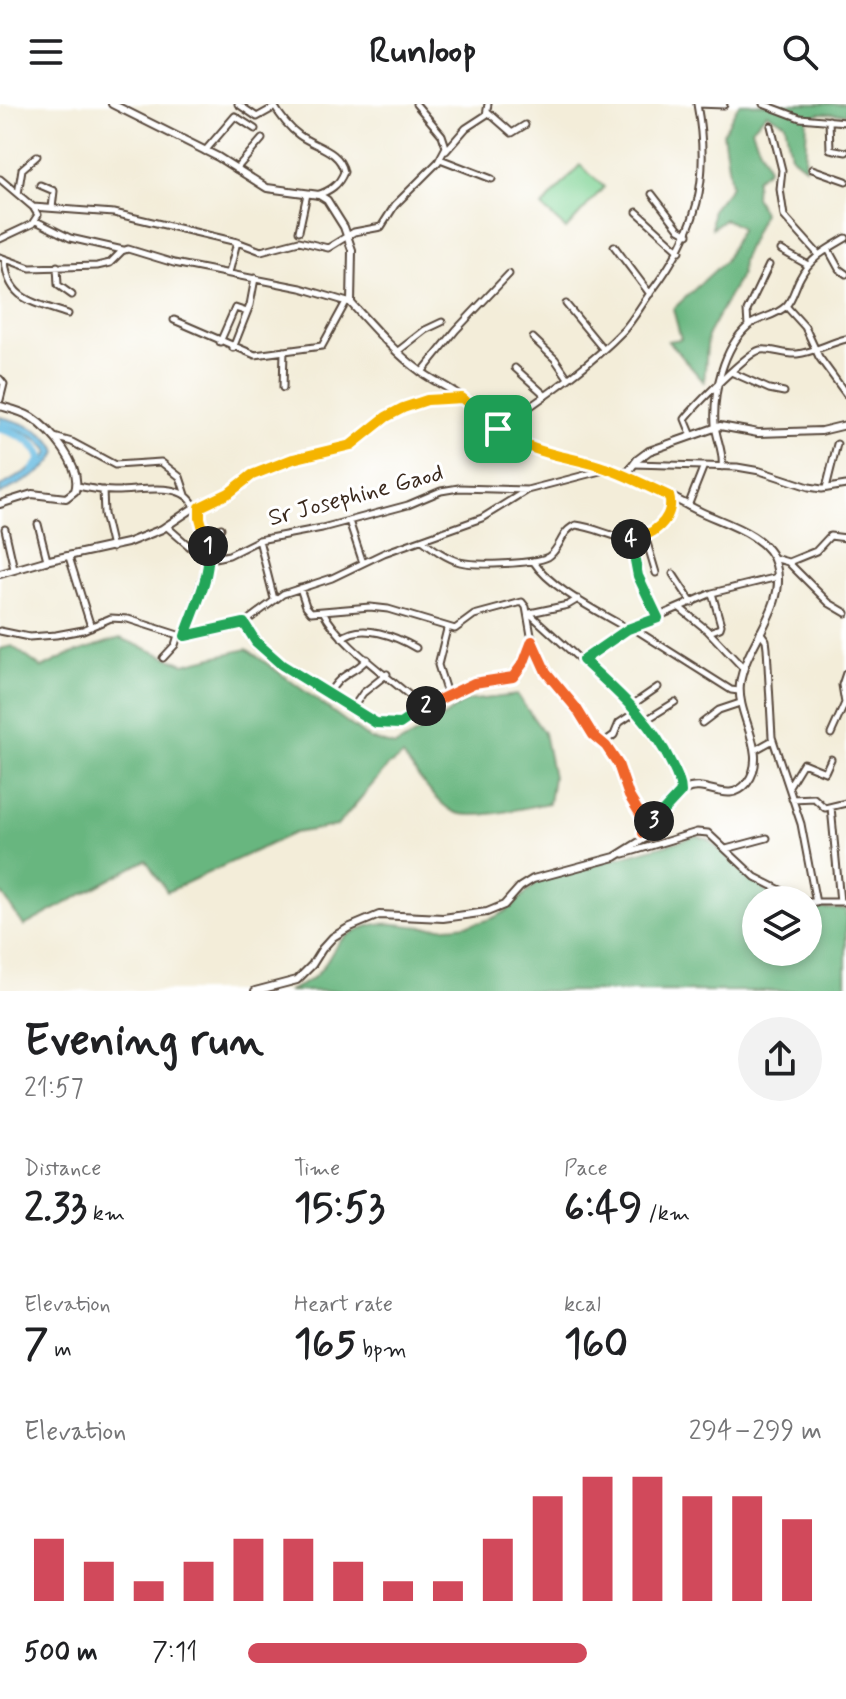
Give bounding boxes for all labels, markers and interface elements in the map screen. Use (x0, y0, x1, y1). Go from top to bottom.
text: Runloop (369, 29, 477, 76)
icon: menu (24, 30, 68, 74)
icon: search (778, 30, 822, 74)
pin (464, 395, 532, 463)
icon: arrive (476, 407, 520, 451)
street label: Sr Josephine Gaod (265, 458, 447, 534)
pin: 4 (611, 519, 651, 559)
text: 4 (625, 525, 637, 553)
pin: 1 (188, 526, 228, 566)
text: 1 (203, 532, 213, 560)
pin: 2 (406, 686, 446, 726)
text: 2 (421, 692, 431, 720)
pin: 3 (634, 801, 674, 841)
text: 3 (649, 807, 659, 835)
map controls (742, 886, 822, 966)
button: layers (742, 886, 822, 966)
text: Evening run (24, 1013, 264, 1071)
button: share (738, 1017, 822, 1101)
text: 21:57 (24, 1072, 84, 1106)
text: Distance (24, 1155, 101, 1183)
text: Time (294, 1155, 340, 1183)
text: Pace (564, 1155, 608, 1183)
text: 2.33 (24, 1183, 87, 1235)
text: 15:53 (294, 1183, 385, 1235)
text: 6:49 (564, 1183, 642, 1235)
text: km (87, 1200, 125, 1228)
text: /km (642, 1200, 690, 1228)
text: Elevation (24, 1291, 111, 1319)
text: Heart rate (294, 1291, 393, 1319)
text: kcal (564, 1291, 601, 1319)
text: 7 (24, 1319, 48, 1371)
text: 165 (294, 1319, 356, 1371)
text: 160 (564, 1319, 628, 1371)
text: m (48, 1336, 72, 1364)
text: bpm (356, 1336, 407, 1364)
text: Elevation (24, 1415, 126, 1449)
text: 294–299 m (689, 1415, 822, 1449)
text: 500 m (24, 1636, 98, 1670)
text: 7:11 (152, 1636, 198, 1670)

